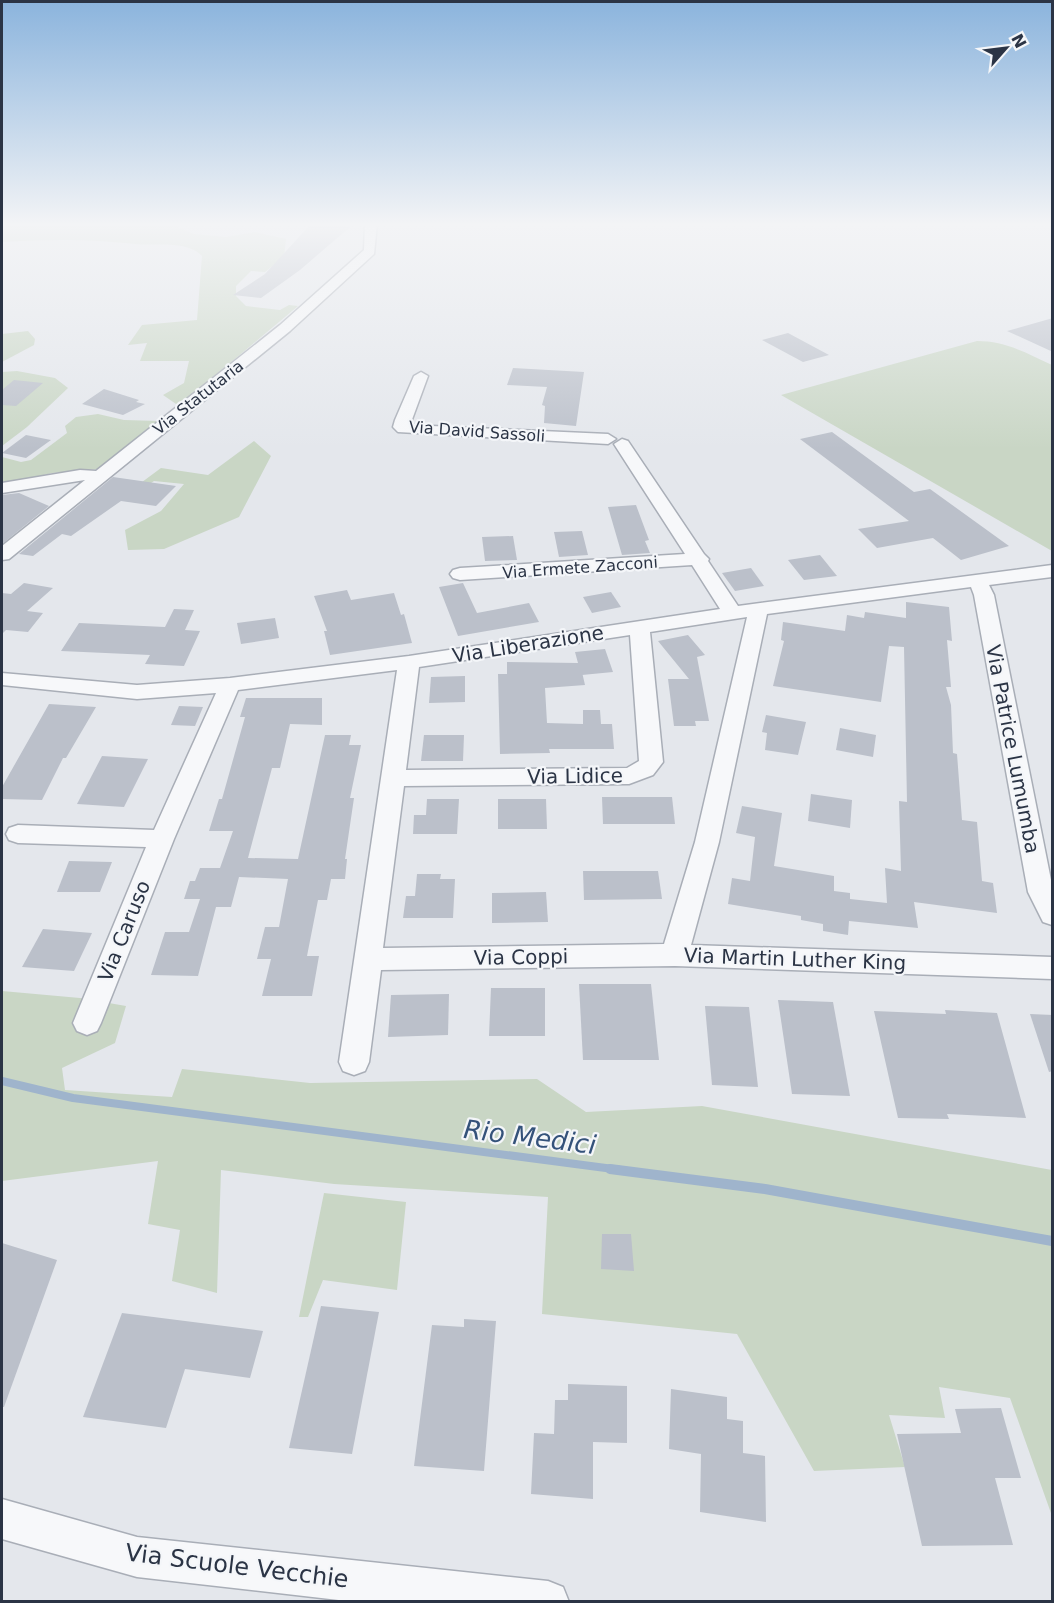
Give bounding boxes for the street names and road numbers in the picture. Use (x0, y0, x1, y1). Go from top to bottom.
street label: Via Statutaria (149, 356, 247, 439)
street label: Via David Sassoli (408, 417, 546, 446)
street label: Via Ermete Zacconi (502, 553, 658, 582)
street label: Via Liberazione (451, 620, 605, 668)
street label: Via Patrice Lumumba (981, 643, 1045, 855)
street label: Via Lidice (527, 763, 623, 789)
street label: Via Caruso (93, 877, 155, 985)
street label: Via Martin Luther King (683, 943, 907, 975)
street label: Via Coppi (474, 944, 568, 970)
street label: Via Scuole Vecchie (124, 1538, 350, 1594)

